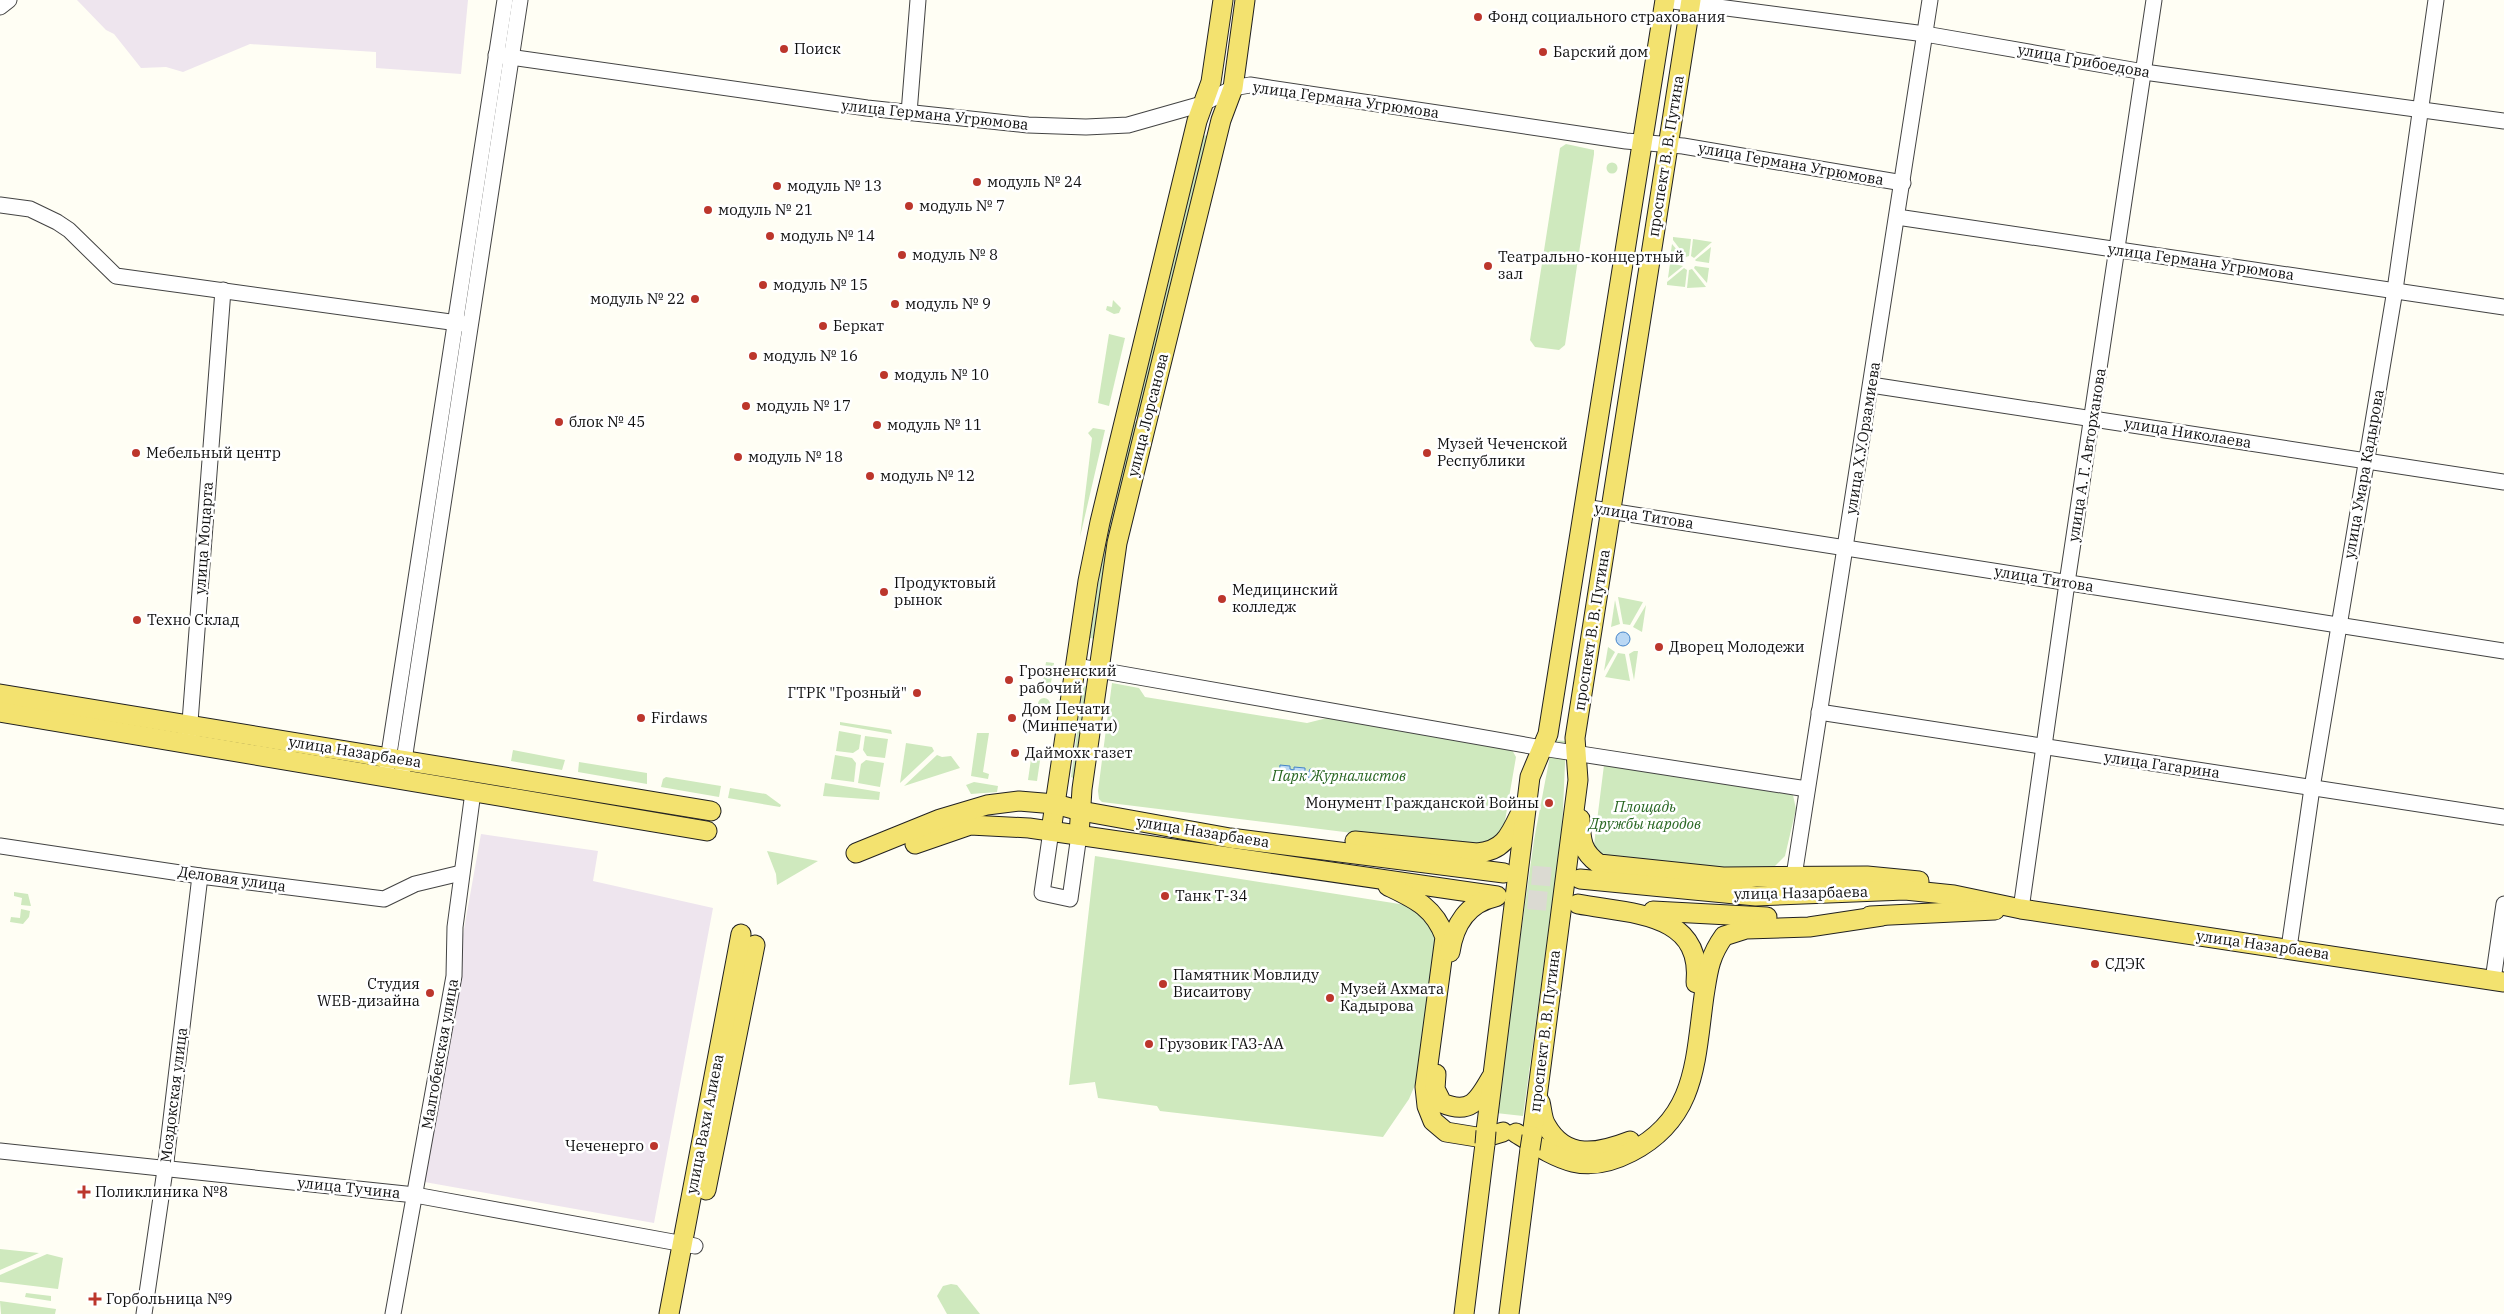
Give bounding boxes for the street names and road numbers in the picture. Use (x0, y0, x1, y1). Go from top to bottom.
street label: улица Грибоедова (2016, 40, 2152, 82)
street label: проспект В. В. Путина (1643, 74, 1688, 238)
street label: улица Германа Угрюмова (1252, 77, 1440, 122)
street label: улица Германа Угрюмова (841, 95, 1030, 134)
street label: улица Германа Угрюмова (1697, 138, 1885, 189)
street label: улица Германа Угрюмова (2107, 239, 2295, 284)
street label: улица Лорсанова (1123, 351, 1172, 479)
street label: улица Х.У.Орзамиева (1841, 360, 1884, 516)
street label: улица А. Г. Авторханова (2063, 367, 2110, 543)
street label: улица Умара Кадырова (2339, 388, 2388, 560)
street label: улица Николаева (2123, 413, 2253, 452)
street label: улица Моцарта (190, 481, 217, 595)
street label: улица Титова (1593, 498, 1695, 533)
street label: проспект В. В. Путина (1569, 548, 1614, 712)
street label: улица Титова (1993, 561, 2095, 596)
street label: улица Назарбаева (287, 732, 423, 771)
street label: улица Гагарина (2103, 747, 2221, 782)
street label: улица Назарбаева (1135, 812, 1271, 851)
street label: Деловая улица (177, 862, 287, 895)
street label: улица Назарбаева (1734, 882, 1868, 903)
street label: улица Назарбаева (2195, 926, 2331, 963)
street label: проспект В. В. Путина (1525, 949, 1564, 1113)
street label: Малгобекская улица (417, 977, 462, 1131)
street label: Моздокская улица (156, 1026, 191, 1164)
street label: улица Вахи Алиева (682, 1052, 727, 1195)
street label: улица Тучина (297, 1173, 401, 1202)

